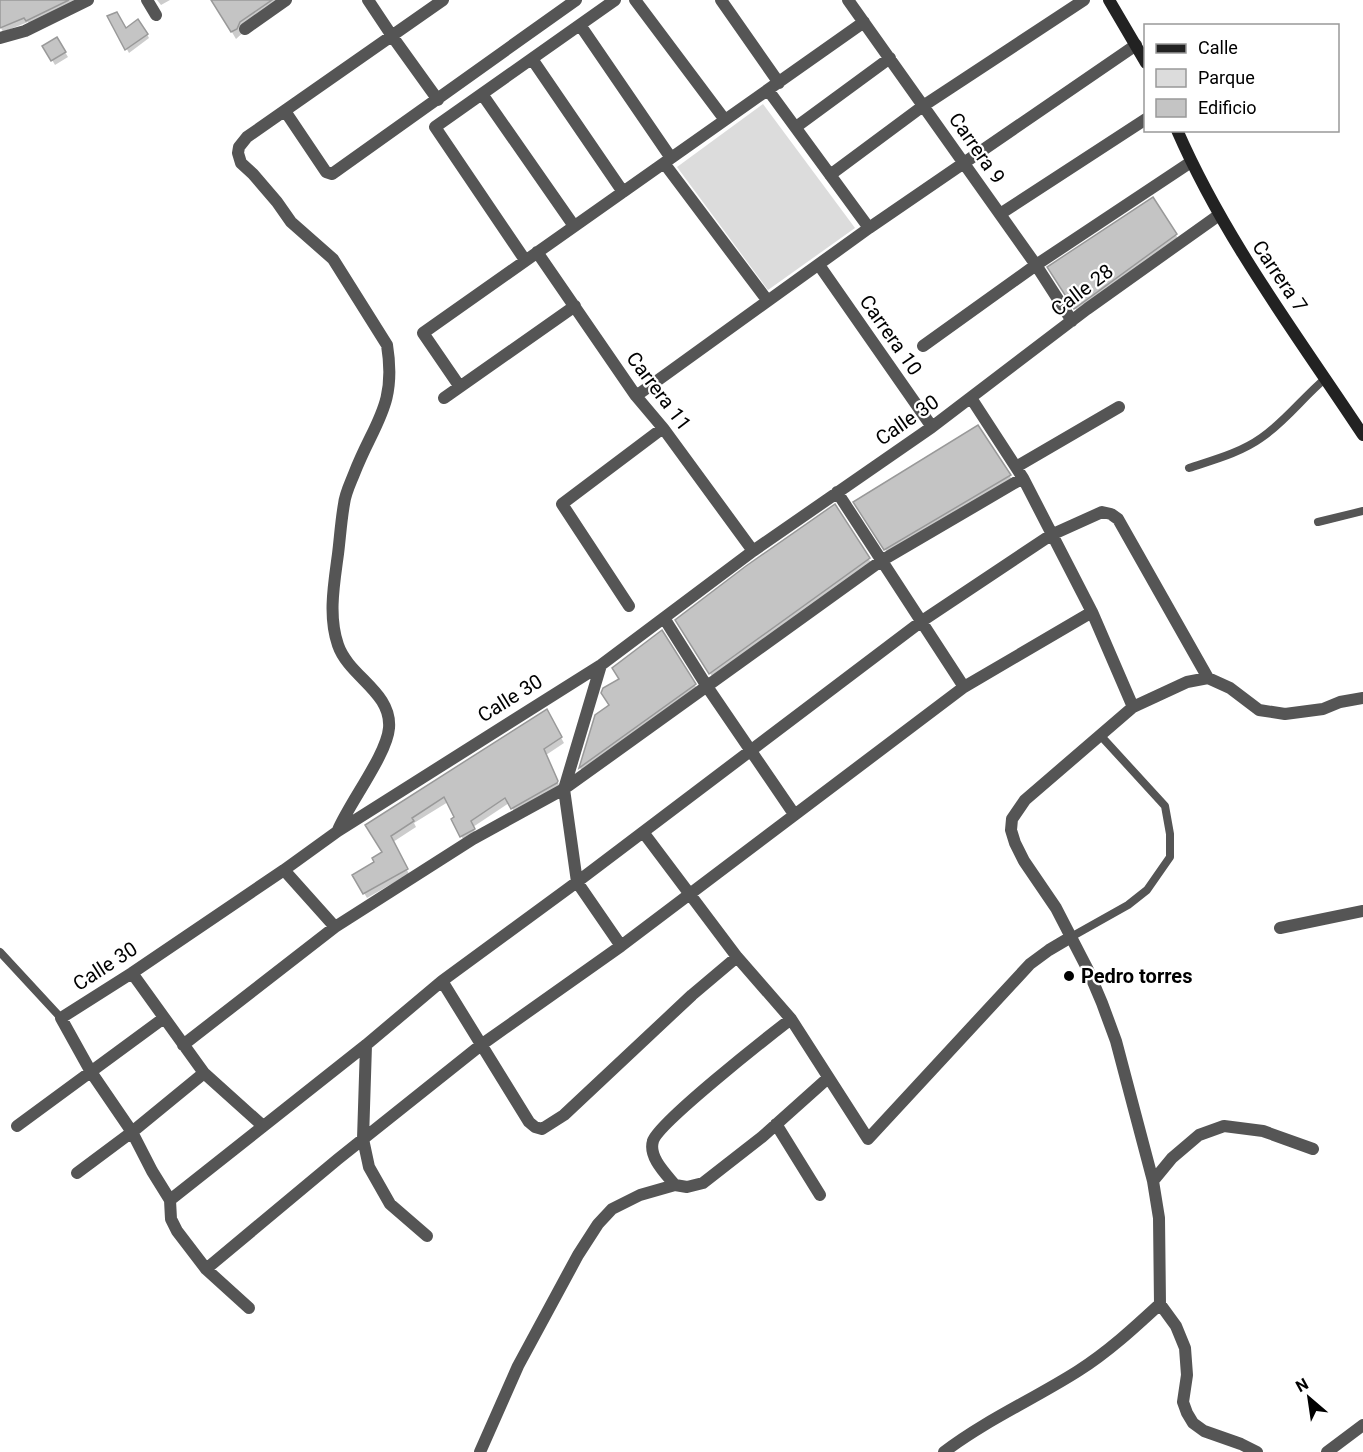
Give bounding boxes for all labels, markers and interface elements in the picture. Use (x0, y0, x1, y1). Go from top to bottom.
legend (1144, 24, 1339, 132)
text: Calle (1198, 37, 1238, 58)
text: Parque (1198, 67, 1255, 88)
text: Edificio (1198, 97, 1257, 118)
street label: Carrera 9 (944, 108, 1010, 188)
street label: Carrera 7 (1247, 236, 1313, 316)
street label: Calle 28 (1046, 259, 1118, 321)
street label: Carrera 10 (855, 290, 927, 380)
street label: Carrera 11 (622, 347, 696, 435)
street label: Calle 30 (871, 390, 943, 450)
street label: Calle 30 (473, 669, 547, 727)
street label: Calle 30 (68, 936, 142, 996)
place label: Pedro torres (1081, 964, 1192, 988)
marker: Pedro torres (1062, 969, 1076, 983)
north arrow (1279, 1368, 1339, 1428)
text: N (1292, 1374, 1312, 1396)

